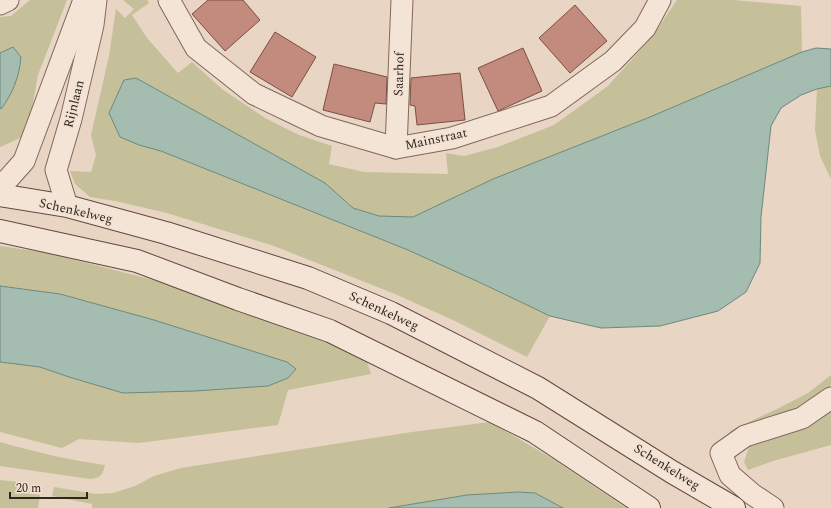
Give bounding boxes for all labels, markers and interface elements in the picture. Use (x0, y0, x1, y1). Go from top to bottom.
street label: Saarhof (388, 50, 410, 96)
street label: Rijnlaan (58, 78, 90, 130)
street label: Mainstraat (403, 123, 469, 155)
street label: Schenkelweg (37, 193, 115, 229)
street label: Schenkelweg (346, 286, 422, 336)
street label: Schenkelweg (630, 439, 704, 495)
scale bar (10, 474, 87, 500)
text: 20 m (16, 479, 41, 498)

